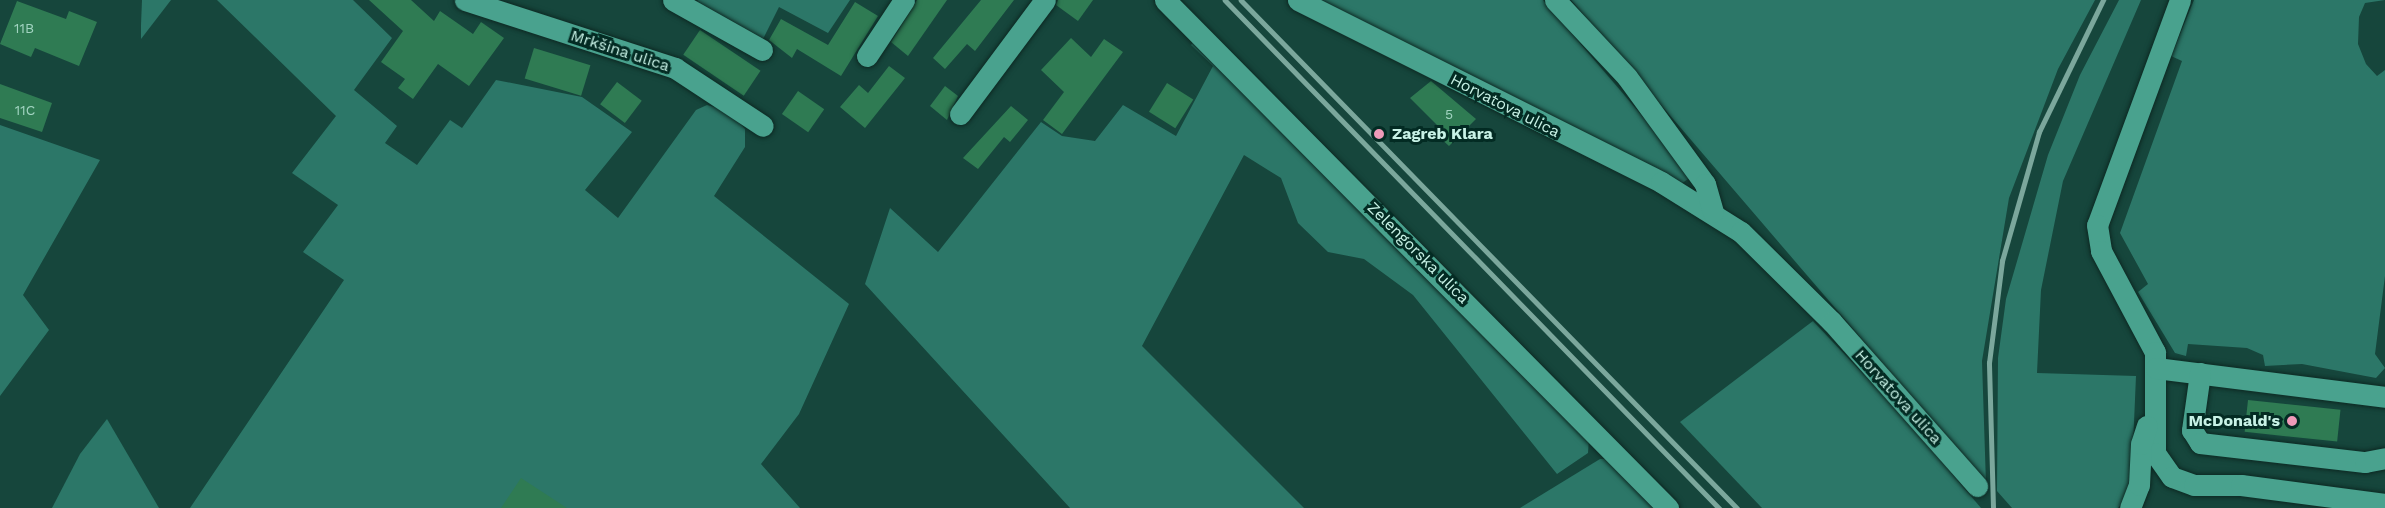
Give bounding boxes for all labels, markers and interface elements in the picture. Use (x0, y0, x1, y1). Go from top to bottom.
house number: 11B (14, 20, 34, 36)
street label: Mrkšina ulica (568, 26, 672, 76)
street label: Horvatova ulica (1447, 70, 1563, 142)
house number: 11C (15, 102, 35, 118)
house number: 5 (1445, 106, 1453, 122)
place label: Zagreb Klara (1392, 124, 1493, 144)
marker: Zagreb Klara (1370, 125, 1388, 143)
street label: Zelengorska ulica (1363, 198, 1473, 308)
street label: Horvatova ulica (1851, 346, 1945, 448)
place label: McDonald's (2188, 411, 2280, 431)
marker: McDonald's (2285, 414, 2299, 428)

